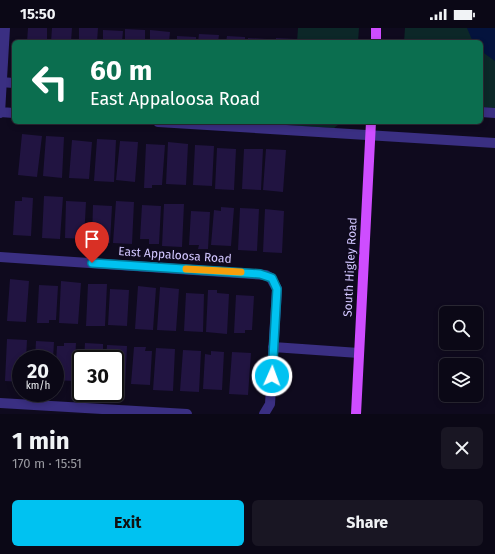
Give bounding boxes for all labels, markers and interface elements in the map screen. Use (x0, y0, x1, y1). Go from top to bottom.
text: 15:50 (20, 5, 56, 23)
text: 60 m (90, 54, 152, 87)
icon: left (24, 56, 76, 108)
text: East Appaloosa Road (90, 88, 260, 110)
street label: South Higley Road (340, 217, 360, 317)
pin (75, 222, 109, 263)
icon: arrive (81, 228, 103, 250)
street label: East Appaloosa Road (118, 244, 232, 266)
map controls (439, 306, 483, 402)
button: search (439, 306, 483, 350)
speed limit sign: 30 (72, 350, 124, 402)
position arrow (251, 355, 293, 397)
button: layers (439, 358, 483, 402)
text: 20 (27, 359, 49, 383)
text: km/h (26, 380, 50, 392)
text: 1 min (12, 427, 70, 455)
button: close (441, 427, 483, 469)
text: 170 m · 15:51 (12, 456, 82, 471)
button: Exit (12, 500, 244, 546)
button: Share (252, 500, 483, 546)

